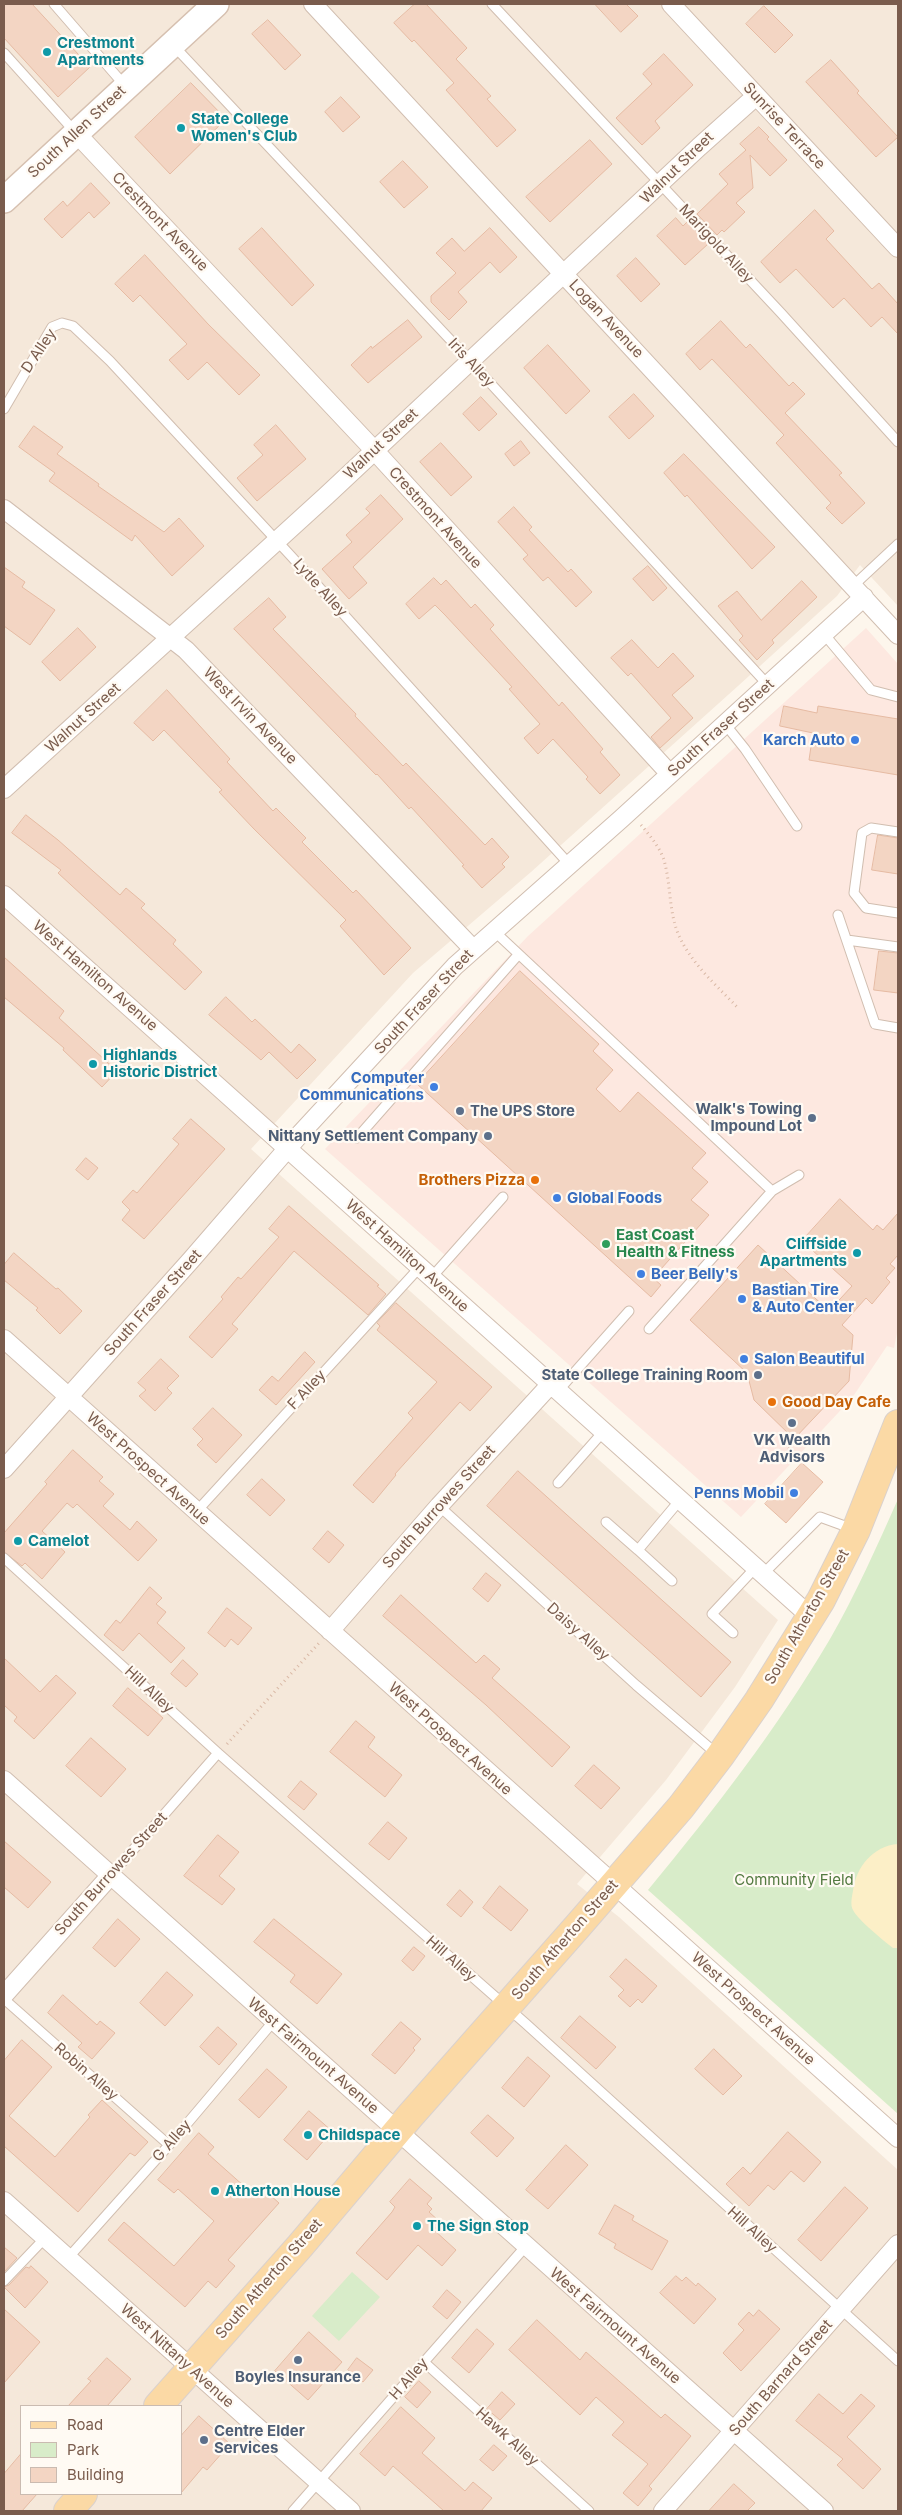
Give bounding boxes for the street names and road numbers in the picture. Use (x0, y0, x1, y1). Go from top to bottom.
street label: Sunrise Terrace (739, 79, 829, 173)
street label: South Allen Street (24, 82, 130, 182)
street label: Walnut Street (636, 128, 718, 208)
street label: Crestmont Avenue (108, 169, 212, 275)
street label: Marigold Alley (675, 201, 757, 287)
street label: Logan Avenue (565, 276, 647, 362)
street label: D Alley (18, 325, 60, 377)
street label: Iris Alley (444, 335, 498, 391)
street label: Walnut Street (340, 405, 422, 483)
street label: Crestmont Avenue (385, 463, 485, 573)
street label: Lytle Alley (289, 555, 351, 621)
street label: West Irvin Avenue (199, 664, 301, 768)
street label: South Fraser Street (664, 676, 778, 780)
street label: Walnut Street (42, 679, 124, 757)
street label: West Hamilton Avenue (29, 917, 161, 1035)
street label: South Fraser Street (371, 946, 477, 1058)
street label: West Hamilton Avenue (342, 1196, 472, 1316)
street label: South Fraser Street (101, 1246, 205, 1360)
street label: F Alley (284, 1366, 330, 1414)
street label: West Prospect Avenue (83, 1409, 213, 1529)
street label: South Burrowes Street (379, 1442, 499, 1572)
street label: South Atherton Street (761, 1546, 853, 1688)
street label: Daisy Alley (543, 1599, 613, 1665)
street label: Hill Alley (121, 1663, 177, 1717)
street label: West Prospect Avenue (385, 1679, 515, 1799)
street label: South Burrowes Street (51, 1809, 171, 1939)
street label: South Atherton Street (508, 1876, 622, 2004)
street label: Hill Alley (422, 1932, 480, 1986)
street label: West Prospect Avenue (688, 1949, 818, 2069)
street label: West Fairmount Avenue (244, 1994, 382, 2118)
street label: Robin Alley (50, 2039, 122, 2105)
street label: G Alley (149, 2116, 195, 2166)
street label: Hill Alley (723, 2203, 781, 2257)
street label: South Atherton Street (212, 2215, 326, 2343)
street label: West Fairmount Avenue (546, 2264, 684, 2388)
street label: West Nittany Avenue (116, 2300, 238, 2412)
street label: South Barnard Street (726, 2316, 836, 2440)
street label: H Alley (386, 2354, 432, 2404)
street label: Hawk Alley (472, 2404, 542, 2470)

